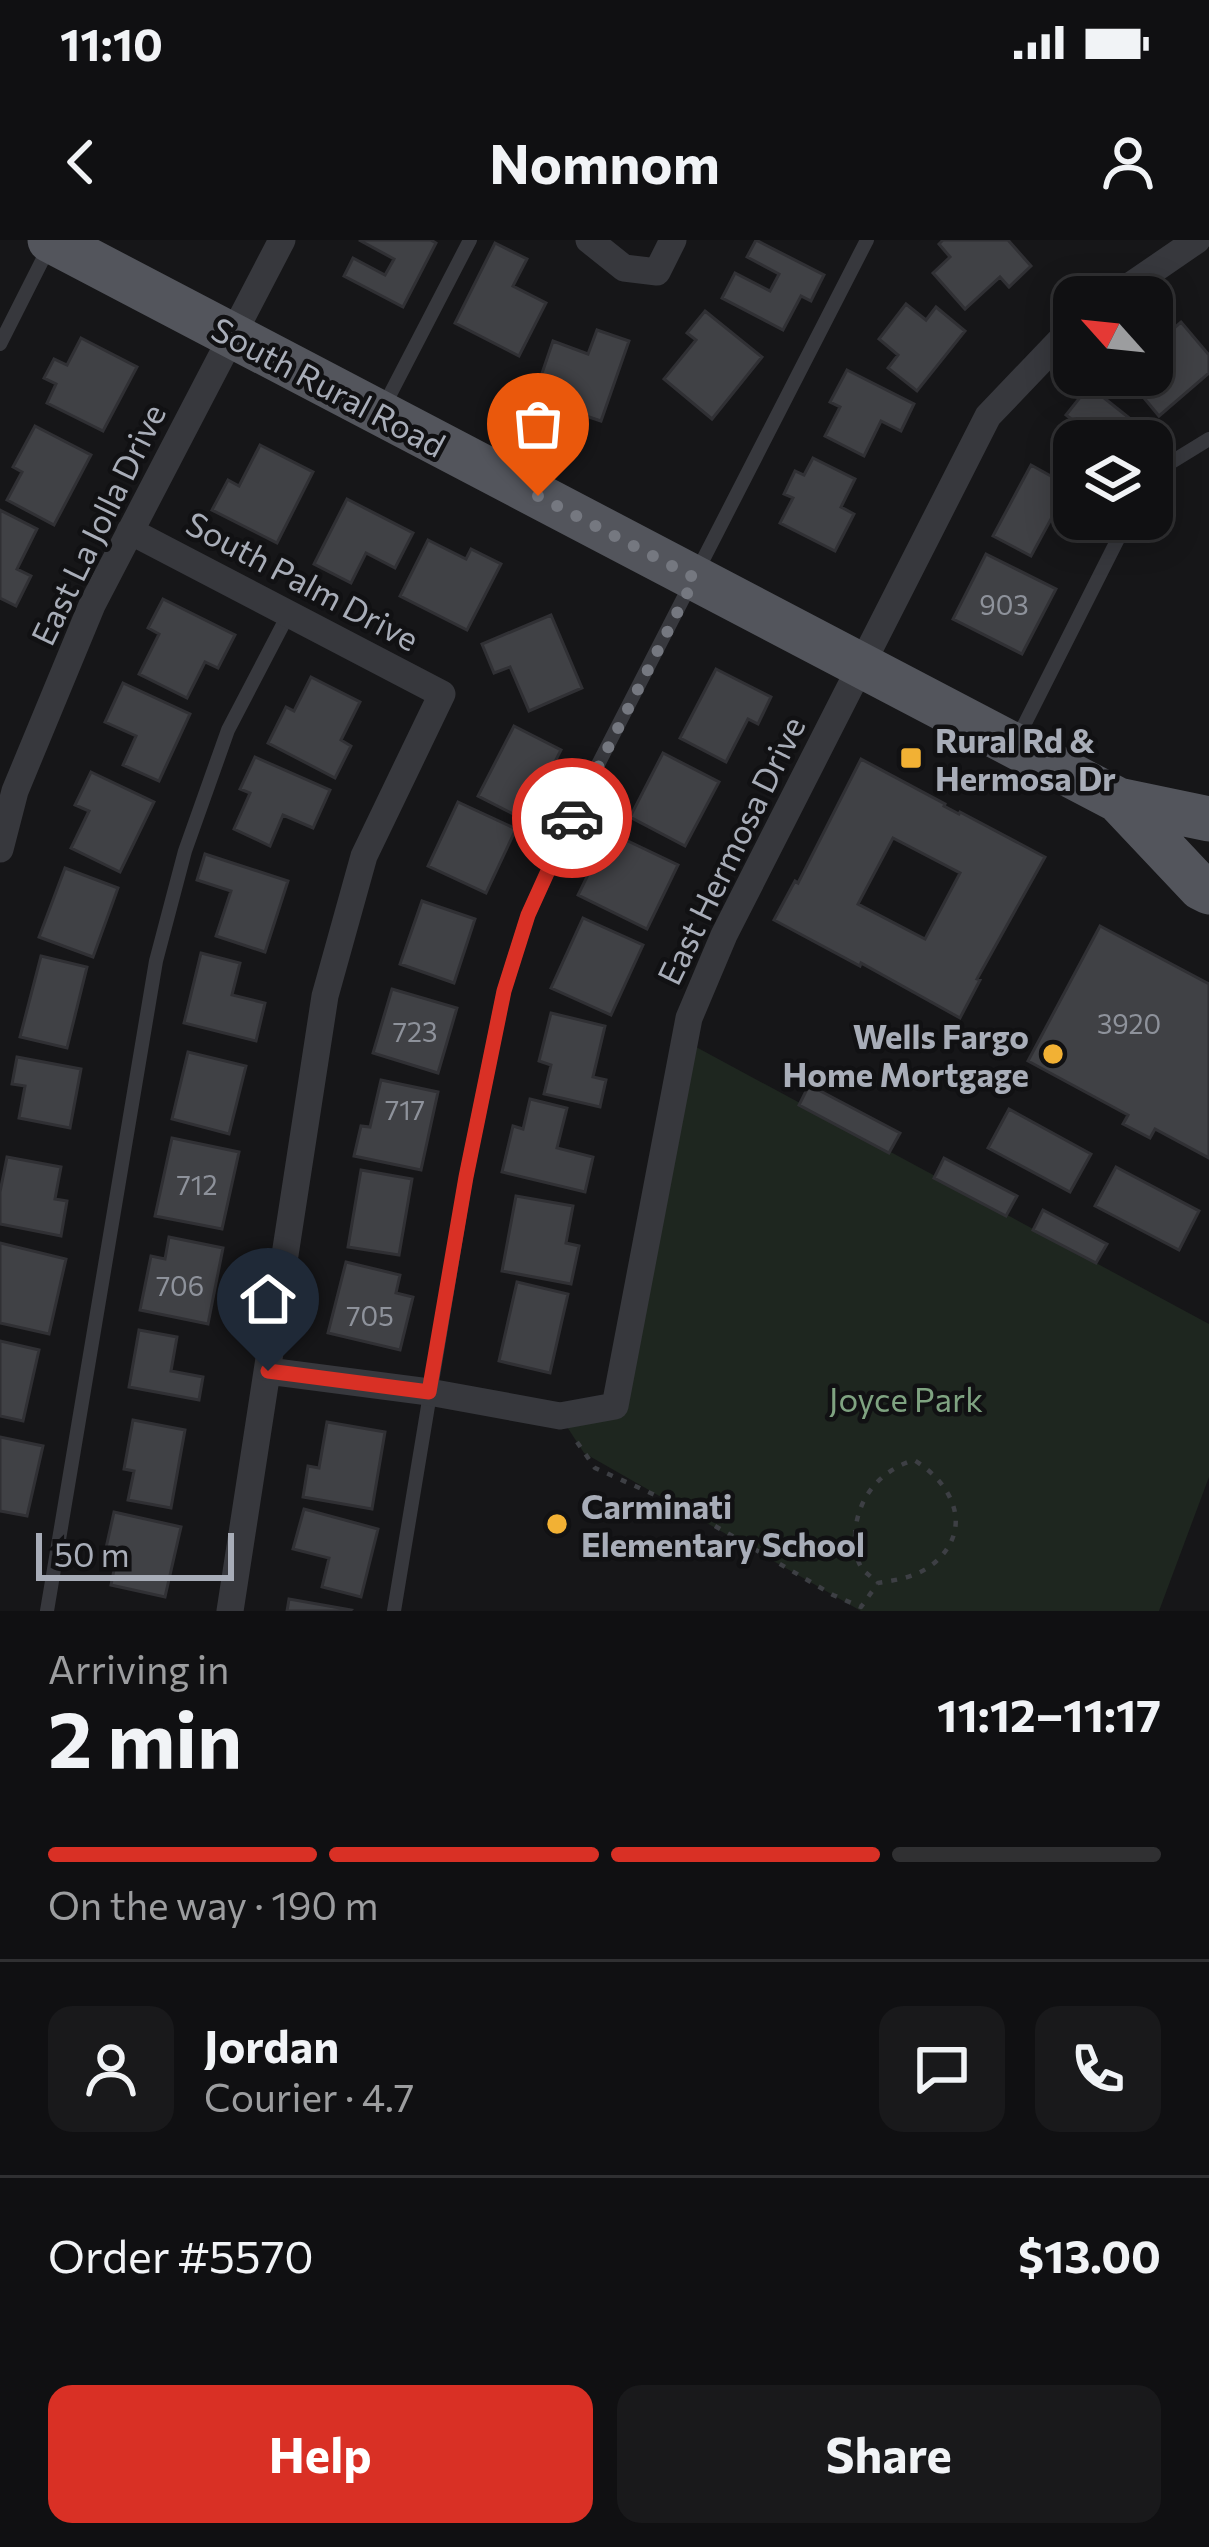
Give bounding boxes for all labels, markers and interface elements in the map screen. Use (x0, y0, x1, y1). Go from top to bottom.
text: 11:10 (60, 15, 163, 70)
icon: back (48, 129, 114, 195)
text: Nomnom (489, 129, 720, 195)
icon: person (1095, 129, 1161, 195)
north arrow (1053, 276, 1173, 396)
map controls (1053, 276, 1173, 540)
street label: South Rural Road (205, 307, 453, 465)
pin (487, 373, 589, 496)
icon: bag (505, 391, 571, 457)
street label: East La Jolla Drive (21, 397, 173, 651)
button: layers (1053, 420, 1173, 540)
street label: South Palm Drive (180, 501, 426, 659)
house number: 903 (979, 588, 1029, 621)
street label: East Hermosa Drive (647, 709, 813, 991)
place label: Rural Rd & Hermosa Dr (935, 719, 1116, 798)
marker: Rural Rd & Hermosa Dr (898, 745, 924, 771)
courier (512, 758, 632, 878)
icon: car (539, 785, 605, 851)
house number: 3920 (1097, 1007, 1161, 1040)
house number: 723 (393, 1015, 437, 1048)
place label: Wells Fargo Home Mortgage (783, 1015, 1029, 1094)
marker: Wells Fargo Home Mortgage (1040, 1041, 1066, 1067)
house number: 717 (385, 1093, 425, 1126)
house number: 712 (177, 1168, 217, 1201)
pin (217, 1248, 319, 1371)
icon: home (235, 1266, 301, 1332)
house number: 706 (156, 1269, 204, 1302)
house number: 705 (346, 1299, 394, 1332)
park label: Joyce Park (829, 1378, 983, 1419)
place label: Carminati Elementary School (581, 1485, 865, 1564)
marker: Carminati Elementary School (544, 1511, 570, 1537)
scale bar (36, 1527, 234, 1580)
text: 50 m (54, 1533, 130, 1574)
text: Arriving in (48, 1644, 229, 1692)
text: 11:12–11:17 (937, 1686, 1161, 1741)
text: 2 min (48, 1689, 242, 1784)
text: On the way · 190 m (48, 1880, 378, 1928)
button: person (48, 2006, 174, 2132)
button: chat (879, 2006, 1005, 2132)
button: phone (1035, 2006, 1161, 2132)
text: Jordan (204, 2017, 339, 2072)
text: Courier · 4.7 (204, 2072, 414, 2120)
text: Order #5570 (48, 2227, 314, 2282)
text: $13.00 (1018, 2227, 1161, 2282)
button: Help (48, 2385, 593, 2523)
button: Share (617, 2385, 1161, 2523)

